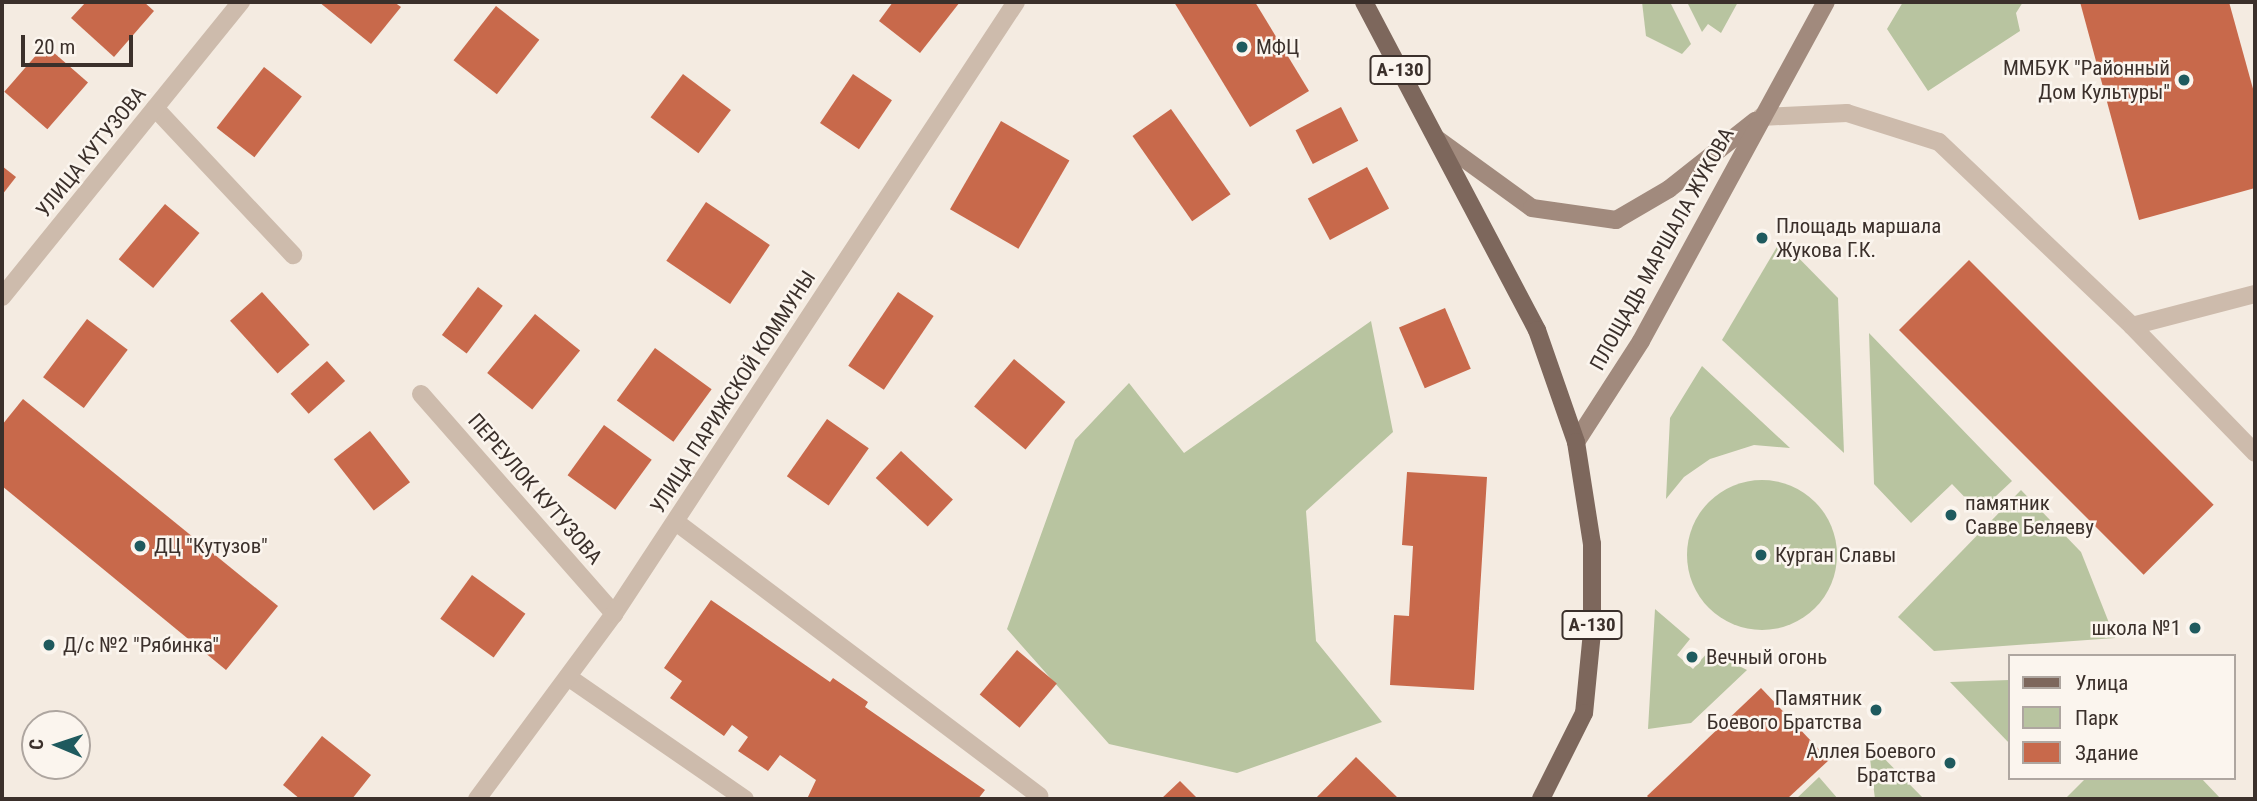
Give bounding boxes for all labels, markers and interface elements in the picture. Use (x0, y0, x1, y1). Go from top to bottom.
scale bar (24, 21, 136, 65)
place label: МФЦ (1256, 34, 1300, 60)
text: 20 m (34, 35, 75, 59)
marker: МФЦ (1234, 39, 1250, 55)
road number: А-130 (1368, 54, 1432, 86)
place label: ММБУК "Районный Дом Культуры" (2003, 55, 2170, 105)
marker: ММБУК "Районный Дом Культуры" (2176, 72, 2192, 88)
street label: УЛИЦА КУТУЗОВА (31, 82, 151, 222)
street label: ПЛОЩАДЬ МАРШАЛА ЖУКОВА (1585, 123, 1739, 375)
place label: Площадь маршала Жукова Г.К. (1776, 213, 1941, 263)
marker: Площадь маршала Жукова Г.К. (1754, 230, 1770, 246)
street label: УЛИЦА ПАРИЖСКОЙ КОММУНЫ (645, 266, 821, 518)
street label: ПЕРЕУЛОК КУТУЗОВА (463, 408, 607, 570)
place label: памятник Савве Беляеву (1965, 490, 2094, 540)
marker: памятник Савве Беляеву (1943, 507, 1959, 523)
place label: ДЦ "Кутузов" (154, 533, 268, 559)
marker: ДЦ "Кутузов" (132, 538, 148, 554)
place label: Курган Славы (1775, 542, 1896, 568)
marker: Курган Славы (1753, 547, 1769, 563)
road number: А-130 (1560, 610, 1624, 640)
place label: школа №1 (2091, 615, 2181, 641)
marker: школа №1 (2187, 620, 2203, 636)
place label: Д/с №2 "Рябинка" (63, 632, 219, 658)
marker: Д/с №2 "Рябинка" (41, 637, 57, 653)
place label: Вечный огонь (1706, 644, 1827, 670)
marker: Вечный огонь (1684, 649, 1700, 665)
legend (2008, 654, 2236, 780)
text: Улица (2075, 671, 2128, 695)
place label: Памятник Боевого Братства (1707, 685, 1862, 735)
marker: Памятник Боевого Братства (1868, 702, 1884, 718)
text: Парк (2075, 706, 2119, 730)
north arrow (21, 710, 91, 780)
place label: Аллея Боевого Братства (1806, 738, 1936, 788)
text: С (25, 739, 48, 750)
text: Здание (2075, 741, 2138, 765)
marker: Аллея Боевого Братства (1942, 755, 1958, 771)

